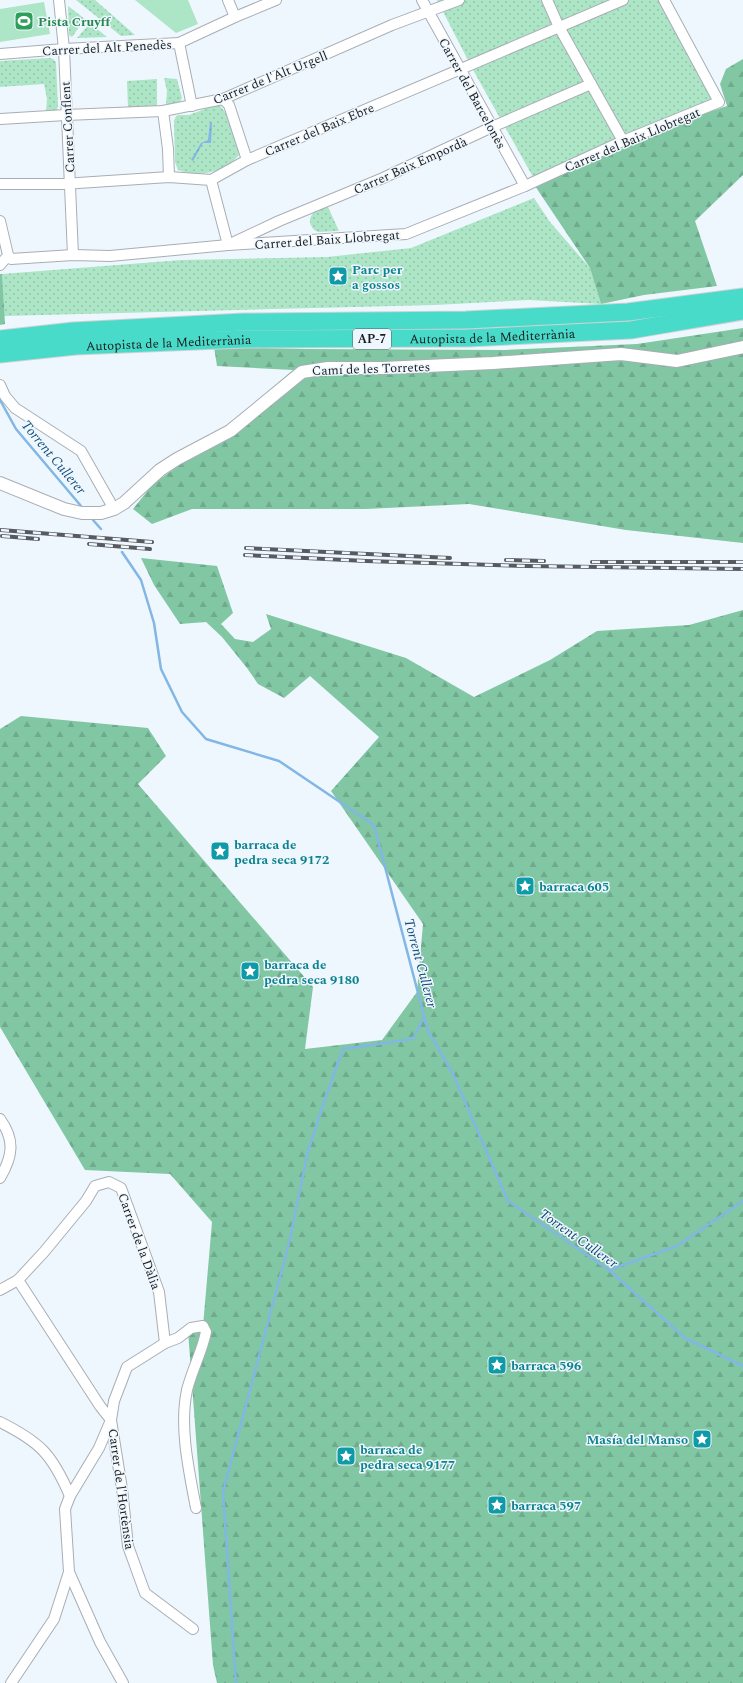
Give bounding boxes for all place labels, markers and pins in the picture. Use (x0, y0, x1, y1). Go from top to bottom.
sports icon: Pista Cruyff (13, 10, 35, 32)
place label: Pista Cruyff (38, 12, 112, 32)
place label: Parc per a gossos (352, 260, 403, 295)
place icon: Parc per a gossos (327, 265, 349, 287)
place label: barraca de pedra seca 9172 (234, 835, 329, 870)
place icon: barraca de pedra seca 9172 (209, 840, 231, 862)
place icon: barraca 605 (514, 875, 536, 897)
place label: barraca 605 (539, 877, 609, 897)
place label: barraca de pedra seca 9180 (264, 955, 359, 990)
place icon: barraca de pedra seca 9180 (239, 960, 261, 982)
place icon: barraca 596 (486, 1354, 508, 1376)
place label: barraca 596 (511, 1356, 581, 1376)
place icon: Masía del Manso (691, 1428, 713, 1450)
place label: Masía del Manso (586, 1430, 688, 1450)
place label: barraca de pedra seca 9177 (360, 1440, 455, 1475)
place icon: barraca de pedra seca 9177 (335, 1445, 357, 1467)
place icon: barraca 597 (486, 1494, 508, 1516)
place label: barraca 597 (511, 1496, 581, 1516)

